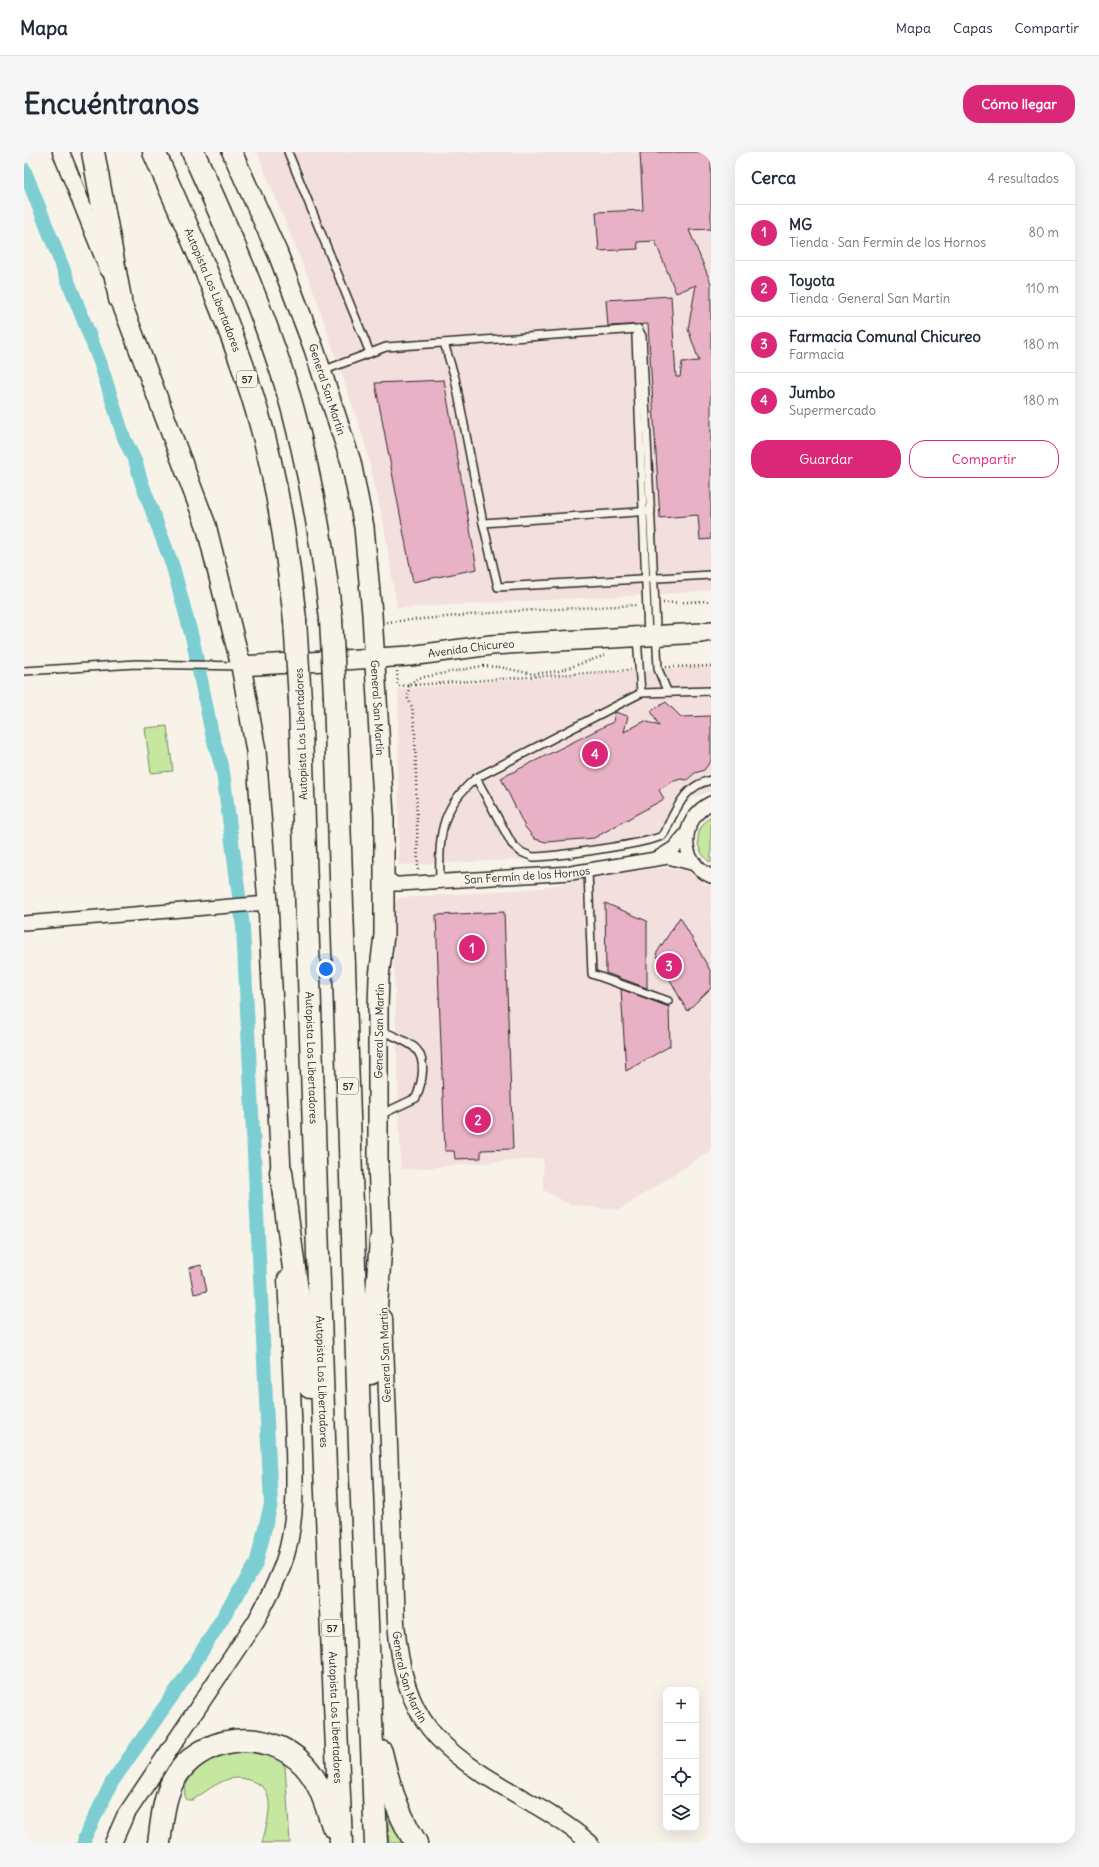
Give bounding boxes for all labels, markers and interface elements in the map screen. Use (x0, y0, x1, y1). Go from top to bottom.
text: Mapa (20, 16, 68, 40)
text: Mapa (896, 19, 931, 37)
text: Capas (953, 19, 993, 37)
text: Compartir (1015, 19, 1079, 37)
button: Cómo llegar (963, 85, 1075, 123)
text: Encuéntranos (24, 86, 199, 122)
text: Cerca (751, 167, 796, 189)
text: 4 resultados (987, 170, 1059, 187)
text: MG (789, 215, 812, 234)
text: 1 (761, 224, 767, 241)
text: 80 m (1028, 224, 1059, 241)
street label: Autopista Los Libertadores (181, 226, 244, 354)
text: Tienda · San Fermín de los Hornos (789, 234, 986, 251)
text: Toyota (789, 271, 835, 290)
text: 2 (760, 280, 768, 297)
text: 110 m (1026, 280, 1059, 297)
text: Tienda · General San Martín (789, 290, 950, 307)
text: Farmacia Comunal Chicureo (789, 327, 981, 346)
text: 3 (760, 336, 768, 353)
text: 180 m (1023, 336, 1059, 353)
street label: General San Martín (306, 342, 349, 437)
text: Farmacia (789, 346, 844, 363)
road number: 57 (237, 371, 257, 387)
text: Jumbo (789, 383, 835, 402)
text: 4 (760, 392, 768, 409)
text: 180 m (1023, 392, 1059, 409)
text: Supermercado (789, 402, 876, 419)
button: Guardar (751, 440, 901, 478)
button: Compartir (909, 440, 1059, 478)
street label: Avenida Chicureo (427, 637, 515, 660)
street label: General San Martín (368, 660, 387, 756)
street label: Autopista Los Libertadores (292, 668, 310, 800)
pin: 4 (582, 739, 608, 769)
street label: San Fermín de los Hornos (464, 863, 591, 887)
pin: 1 (459, 933, 485, 963)
pin: 3 (656, 951, 682, 981)
your location (316, 959, 336, 979)
street label: General San Martín (371, 983, 387, 1079)
street label: Autopista Los Libertadores (302, 992, 321, 1124)
road number: 57 (338, 1078, 358, 1094)
pin: 2 (465, 1105, 491, 1135)
street label: General San Martín (376, 1307, 394, 1403)
street label: Autopista Los Libertadores (313, 1315, 331, 1448)
road number: 57 (322, 1620, 342, 1636)
street label: General San Martín (390, 1630, 430, 1725)
street label: Autopista Los Libertadores (326, 1651, 345, 1784)
map controls (663, 1687, 699, 1831)
button: + (663, 1687, 699, 1723)
button: − (663, 1723, 699, 1759)
button: locate (663, 1759, 699, 1795)
button: layers (663, 1795, 699, 1831)

